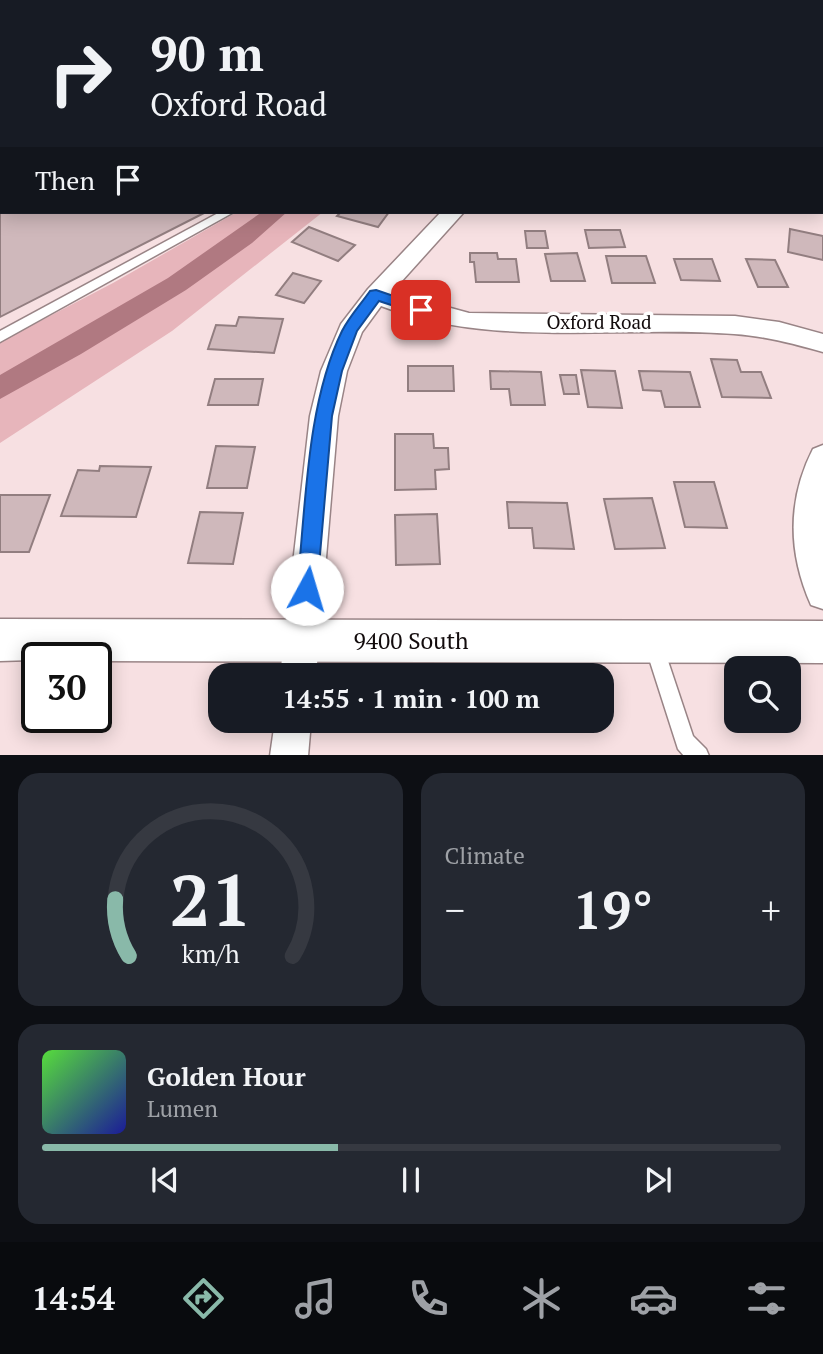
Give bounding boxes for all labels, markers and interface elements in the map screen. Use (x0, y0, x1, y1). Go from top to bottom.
text: 90 m (150, 20, 264, 85)
icon: right (35, 28, 126, 119)
text: Oxford Road (150, 83, 327, 125)
icon: arrive (109, 161, 147, 199)
text: Then (35, 163, 95, 197)
pin (391, 280, 451, 340)
icon: arrive (402, 291, 440, 329)
street label: Oxford Road (546, 309, 652, 334)
position arrow (270, 552, 344, 626)
street label: 9400 South (354, 625, 469, 656)
speed limit sign: 30 (21, 642, 112, 733)
map controls (724, 656, 801, 733)
button: search (724, 656, 801, 733)
text: 14:55 · 1 min · 100 m (282, 681, 540, 715)
text: Climate (445, 840, 525, 871)
text: 21 (169, 850, 251, 947)
text: 19° (573, 875, 653, 944)
text: − (445, 885, 465, 935)
text: + (761, 885, 781, 935)
text: km/h (181, 936, 239, 969)
text: Golden Hour (147, 1059, 306, 1093)
text: Lumen (147, 1093, 218, 1124)
icon: previous (146, 1161, 184, 1199)
icon: pause (392, 1161, 430, 1199)
icon: next (639, 1161, 677, 1199)
icon: directions (179, 1274, 228, 1323)
icon: music (291, 1274, 340, 1323)
icon: phone (404, 1274, 453, 1323)
icon: climate (517, 1274, 566, 1323)
icon: car (629, 1274, 678, 1323)
icon: filters (742, 1274, 791, 1323)
text: 14:54 (32, 1277, 115, 1319)

